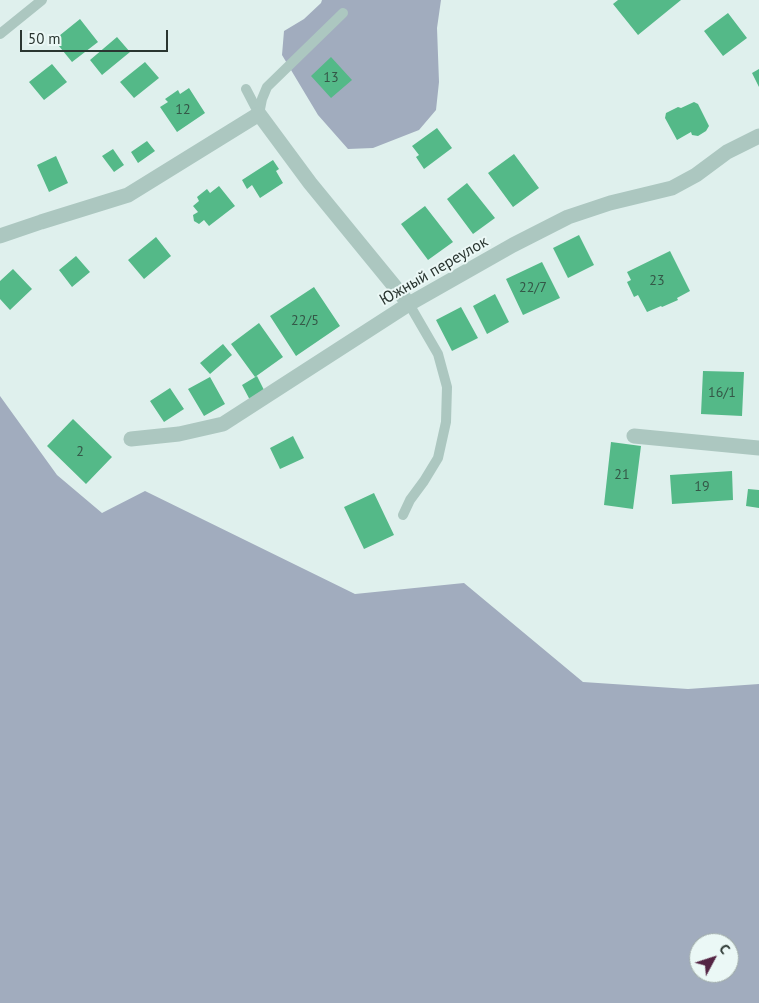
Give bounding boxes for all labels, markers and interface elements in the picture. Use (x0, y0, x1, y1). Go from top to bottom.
scale bar (22, 20, 170, 52)
text: 50 m (28, 29, 61, 48)
house number: 13 (323, 70, 339, 86)
house number: 12 (175, 102, 191, 118)
street label: Южный переулок (376, 232, 492, 310)
house number: 23 (649, 273, 665, 289)
house number: 22/7 (519, 280, 547, 296)
house number: 22/5 (291, 313, 319, 329)
house number: 16/1 (708, 385, 736, 401)
house number: 2 (76, 444, 84, 460)
house number: 21 (614, 467, 630, 483)
house number: 19 (694, 479, 710, 495)
north arrow (689, 933, 739, 983)
text: С (715, 940, 734, 958)

